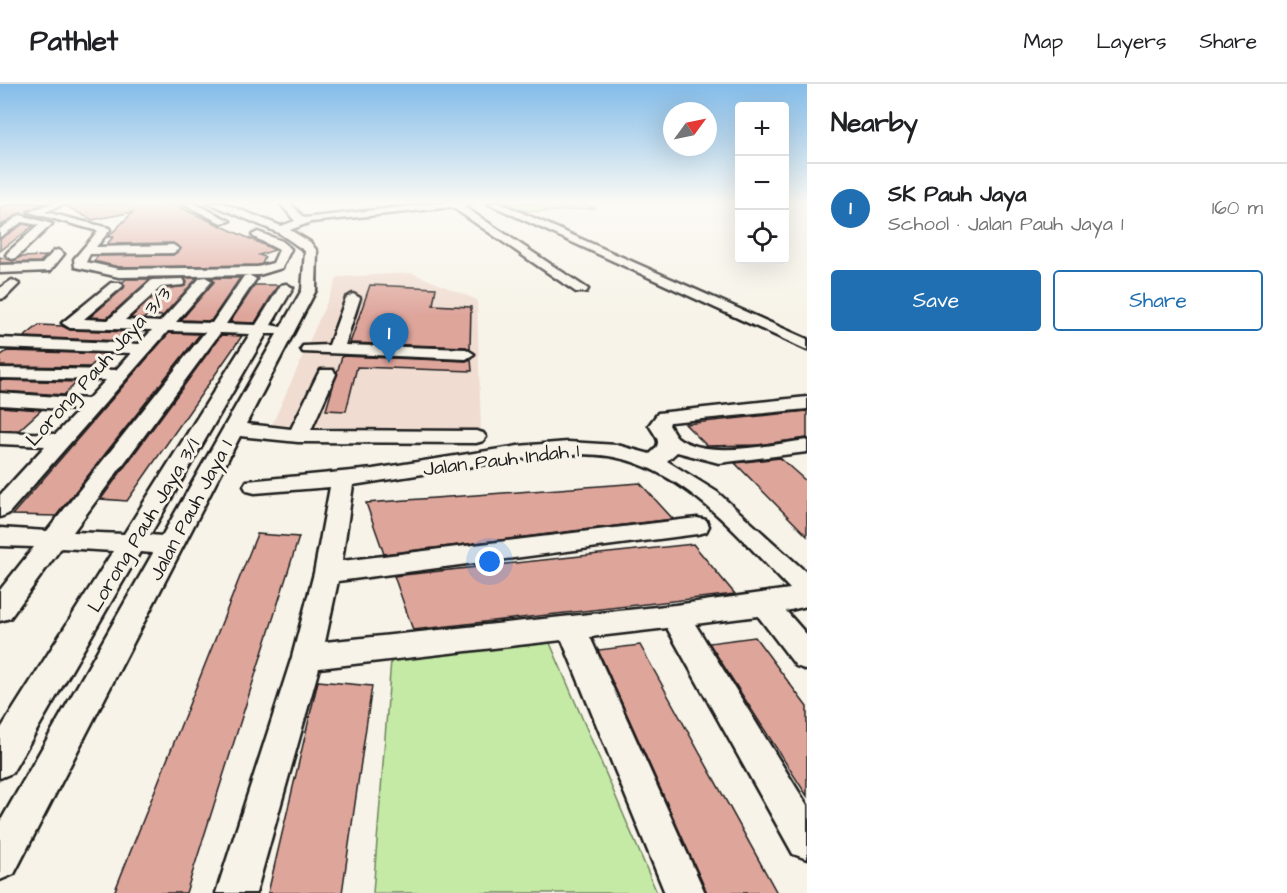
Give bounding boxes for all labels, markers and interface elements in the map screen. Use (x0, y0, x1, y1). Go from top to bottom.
text: Pathlet (30, 22, 118, 61)
text: Map (1023, 27, 1063, 56)
text: Layers (1096, 27, 1166, 56)
text: Share (1199, 27, 1257, 56)
north arrow (663, 102, 717, 156)
map controls (735, 102, 789, 264)
button: + (735, 102, 789, 156)
text: Nearby (831, 105, 918, 141)
button: − (735, 156, 789, 210)
text: SK Pauh Jaya (888, 179, 1026, 210)
text: 1 (849, 194, 852, 222)
text: 160 m (1212, 194, 1263, 222)
button: locate (735, 210, 789, 264)
text: School · Jalan Pauh Jaya 1 (888, 210, 1123, 238)
button: Save (831, 270, 1041, 331)
button: Share (1053, 270, 1263, 331)
street label: Lorong Pauh Jaya 3/3 (19, 281, 179, 453)
pin: 1 (370, 314, 408, 363)
street label: Lorong Pauh Jaya 3/1 (81, 433, 208, 618)
street label: Jalan Pauh Jaya 1 (142, 435, 241, 586)
street label: Jalan Pauh Indah 1 (421, 436, 581, 483)
your location (475, 547, 504, 576)

